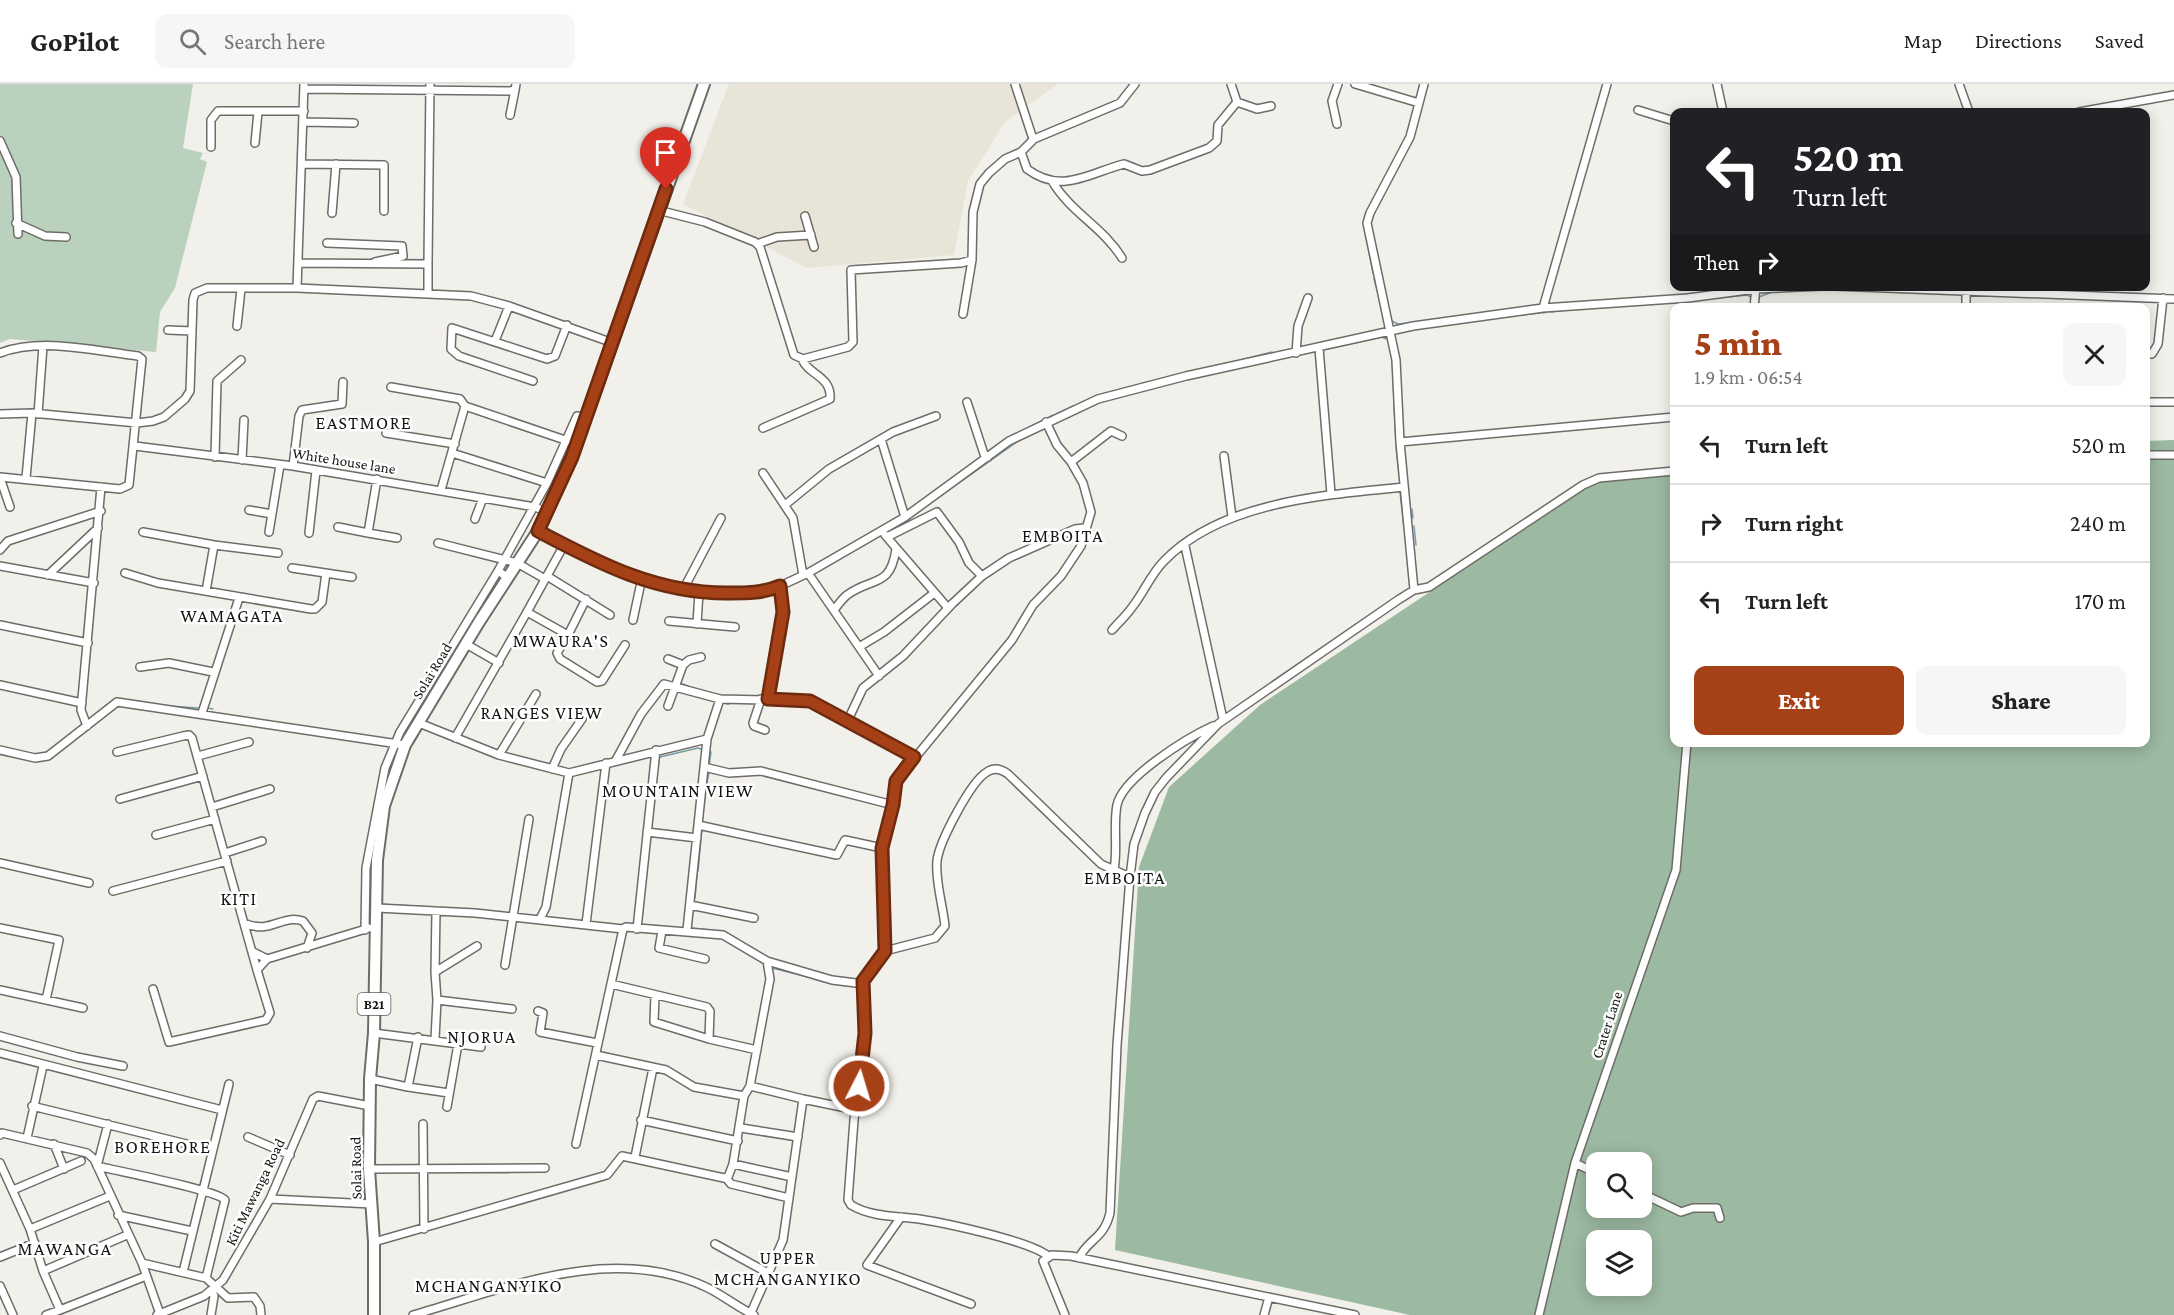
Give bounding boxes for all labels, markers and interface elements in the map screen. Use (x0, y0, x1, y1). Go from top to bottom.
search box (155, 14, 575, 68)
icon: search (176, 25, 209, 58)
text: GoPilot (30, 26, 119, 57)
text: Search here (224, 29, 325, 54)
text: Map (1904, 29, 1942, 53)
text: Directions (1975, 29, 2062, 53)
text: Saved (2095, 29, 2144, 53)
pin (640, 127, 691, 189)
icon: left (1694, 132, 1772, 210)
text: 520 m (1793, 133, 1904, 180)
icon: arrive (649, 136, 682, 169)
text: Turn left (1793, 182, 1887, 212)
icon: right (1751, 246, 1784, 279)
text: Then (1694, 250, 1739, 275)
text: 5 min (1694, 323, 1782, 363)
button: close (2063, 323, 2126, 386)
text: 1.9 km · 06:54 (1694, 366, 1803, 388)
district label: EASTMORE (316, 413, 412, 433)
icon: left (1694, 429, 1727, 462)
text: Turn left (1745, 433, 1828, 458)
text: 520 m (2071, 433, 2126, 458)
street label: White house lane (291, 445, 397, 477)
icon: right (1694, 507, 1727, 540)
text: Turn right (1745, 511, 1843, 536)
text: 240 m (2070, 511, 2126, 536)
district label: EMBOITA (1022, 526, 1104, 546)
icon: left (1694, 585, 1727, 618)
text: Turn left (1745, 589, 1828, 614)
text: 170 m (2075, 589, 2126, 614)
district label: WAMAGATA (180, 606, 284, 626)
district label: MWAURA'S (513, 631, 609, 651)
street label: Solai Road (409, 640, 455, 702)
button: Exit (1694, 666, 1904, 735)
button: Share (1916, 666, 2126, 735)
district label: RANGES VIEW (481, 703, 603, 723)
district label: MOUNTAIN VIEW (602, 781, 754, 801)
district label: EMBOITA (1084, 868, 1166, 888)
district label: KITI (220, 889, 258, 909)
street label: Crater Lane (1589, 989, 1625, 1061)
road number: B21 (358, 993, 391, 1015)
district label: NJORUA (447, 1027, 517, 1047)
position arrow (827, 1054, 891, 1118)
street label: Kiti Mawanga Road (222, 1136, 289, 1248)
district label: BOREHORE (114, 1137, 212, 1157)
street label: Solai Road (347, 1137, 365, 1199)
map controls (1586, 1152, 1652, 1296)
button: search (1586, 1152, 1652, 1218)
button: layers (1586, 1230, 1652, 1296)
district label: MAWANGA (18, 1239, 112, 1259)
district label: UPPER MCHANGANYIKO (714, 1248, 862, 1289)
district label: MCHANGANYIKO (415, 1276, 563, 1296)

